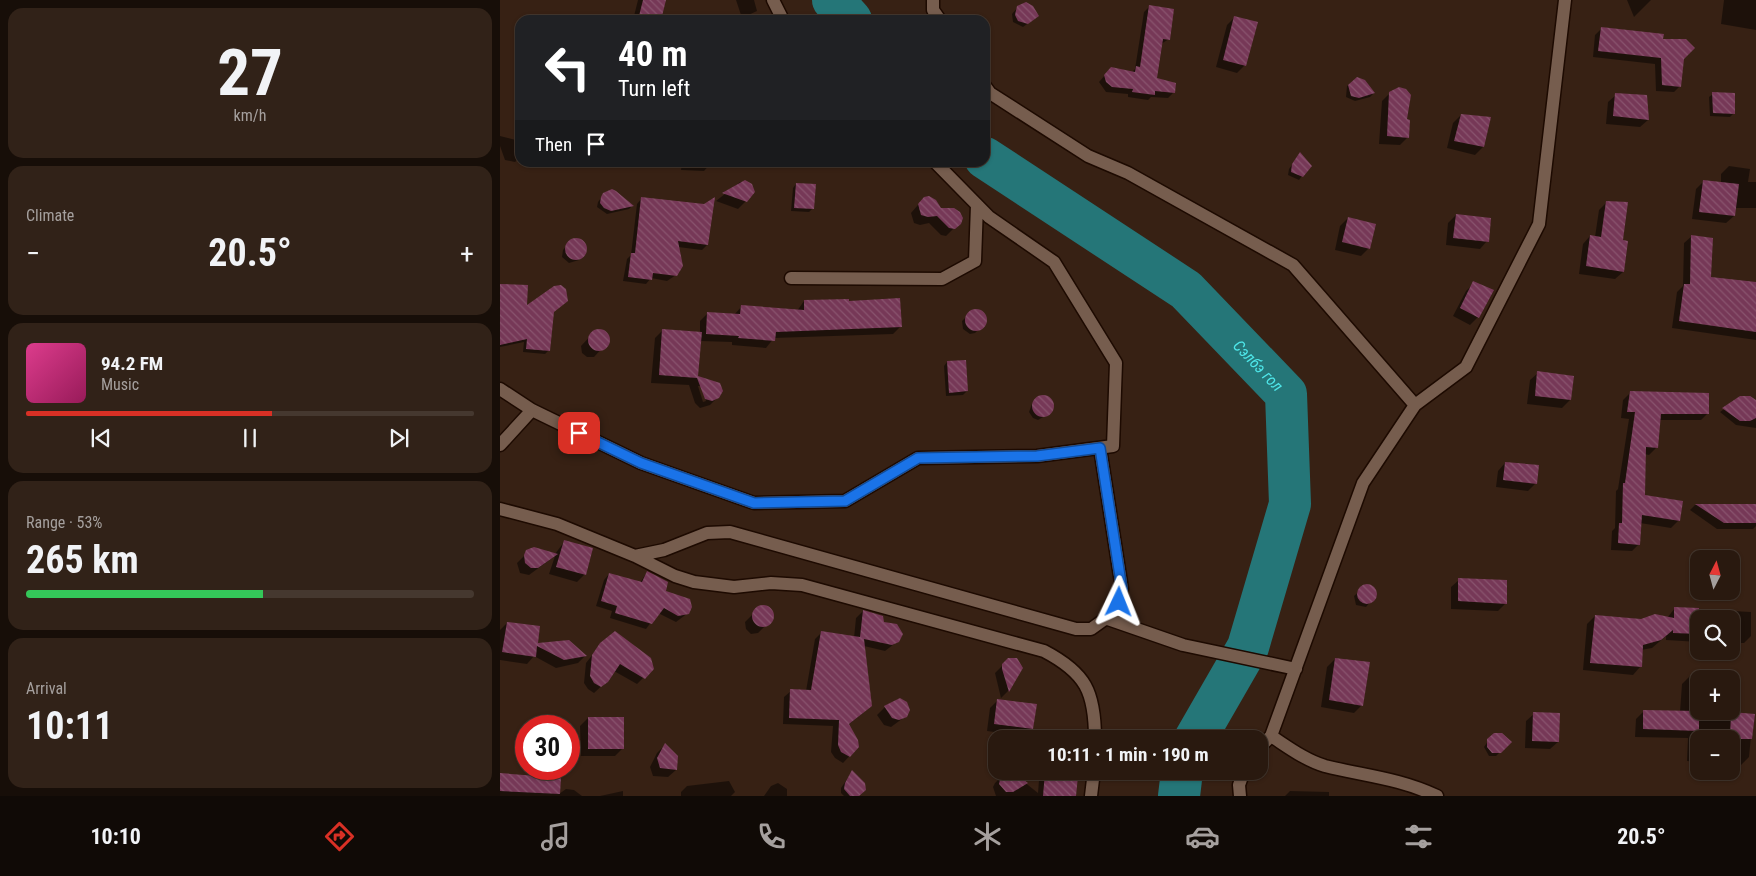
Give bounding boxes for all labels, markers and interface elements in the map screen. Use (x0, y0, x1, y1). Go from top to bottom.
text: 40 m (618, 34, 687, 75)
text: 27 (217, 35, 283, 111)
icon: left (535, 35, 600, 100)
text: Turn left (618, 76, 690, 101)
text: km/h (234, 106, 266, 125)
icon: arrive (582, 130, 610, 158)
text: Then (535, 133, 572, 156)
text: Climate (26, 206, 74, 225)
text: 20.5° (208, 231, 292, 275)
text: − (26, 237, 40, 270)
text: + (460, 237, 474, 270)
water label: Сэлбэ гол (1230, 336, 1287, 395)
text: 94.2 FM (101, 352, 163, 375)
text: Music (101, 375, 139, 394)
pin (558, 412, 600, 454)
icon: arrive (565, 419, 593, 447)
icon: previous (87, 424, 115, 452)
icon: pause (236, 424, 264, 452)
icon: next (385, 424, 413, 452)
text: Range · 53% (26, 513, 102, 532)
text: 265 km (26, 538, 139, 582)
north arrow (1690, 550, 1740, 600)
map controls (1690, 550, 1740, 780)
position arrow (1092, 575, 1144, 627)
button: search (1690, 610, 1740, 660)
button: + (1690, 670, 1740, 720)
text: Arrival (26, 679, 67, 698)
text: 10:11 (26, 704, 113, 748)
speed limit sign: 30 (515, 715, 580, 780)
button: − (1690, 730, 1740, 780)
text: 10:11 · 1 min · 190 m (1047, 743, 1209, 766)
icon: directions (322, 819, 357, 854)
icon: music (538, 819, 573, 854)
icon: phone (754, 819, 789, 854)
icon: climate (970, 819, 1005, 854)
icon: car (1185, 819, 1220, 854)
icon: filters (1401, 819, 1436, 854)
text: 10:10 (90, 824, 141, 849)
text: 20.5° (1617, 824, 1665, 849)

